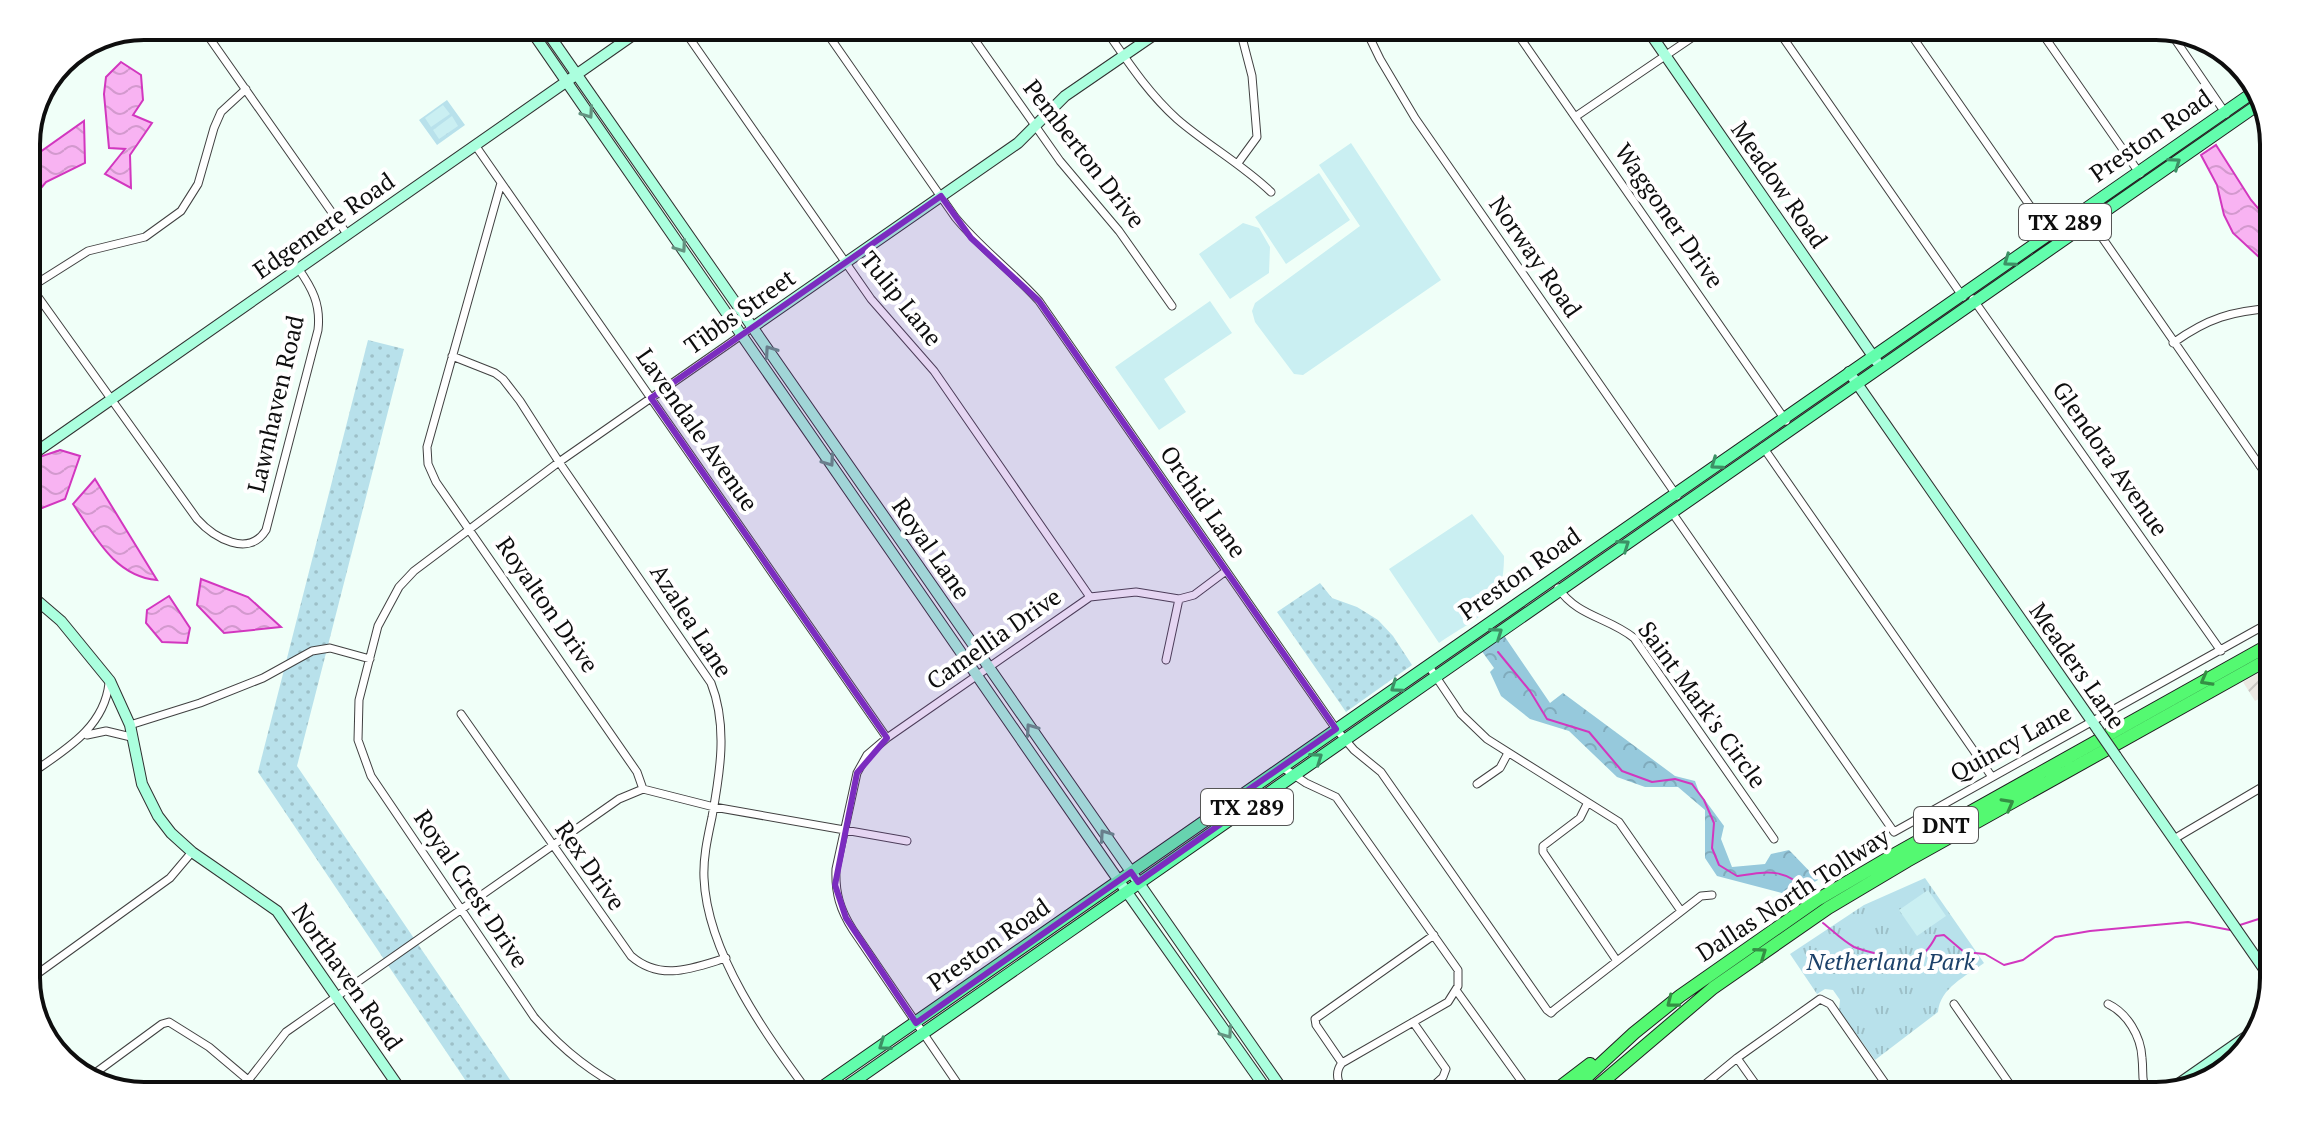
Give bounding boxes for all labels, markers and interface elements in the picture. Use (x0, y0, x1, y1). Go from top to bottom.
street label: Pemberton Drive (1017, 73, 1153, 234)
street label: Preston Road (2083, 81, 2218, 189)
one-way arrow (578, 105, 593, 119)
street label: Meadow Road (1724, 115, 1835, 254)
street label: Waggoner Drive (1608, 137, 1732, 294)
one-way arrow (2166, 158, 2180, 173)
street label: Edgemere Road (246, 165, 400, 286)
street label: Norway Road (1482, 189, 1589, 324)
road number: TX 289 (2019, 204, 2111, 240)
one-way arrow (671, 239, 686, 253)
street label: Tulip Lane (854, 244, 950, 353)
one-way arrow (2004, 251, 2018, 266)
street label: Tibbs Street (678, 261, 801, 361)
street label: Lawnhaven Road (239, 312, 311, 495)
street label: Lavendale Avenue (630, 342, 766, 517)
one-way arrow (765, 346, 780, 360)
street label: Glendora Avenue (2046, 375, 2176, 542)
street label: Orchid Lane (1153, 439, 1254, 564)
one-way arrow (819, 452, 834, 466)
one-way arrow (1711, 454, 1725, 469)
street label: Royal Lane (885, 491, 978, 605)
street label: Preston Road (1452, 519, 1587, 627)
street label: Royalton Drive (489, 530, 606, 679)
one-way arrow (1615, 540, 1629, 555)
street label: Azalea Lane (643, 558, 740, 683)
street label: Camellia Drive (920, 580, 1067, 696)
street label: Meaders Lane (2022, 596, 2133, 735)
street label: Saint Mark's Circle (1631, 615, 1774, 794)
one-way arrow (1488, 628, 1502, 643)
one-way arrow (2200, 670, 2215, 686)
one-way arrow (1391, 677, 1405, 692)
street label: Quincy Lane (1944, 696, 2077, 789)
one-way arrow (1026, 723, 1041, 737)
one-way arrow (1308, 753, 1322, 768)
road number: TX 289 (1201, 789, 1293, 825)
one-way arrow (2000, 799, 2014, 814)
street label: Royal Crest Drive (407, 803, 537, 974)
road number: DNT (1914, 807, 1978, 843)
street label: Rex Drive (548, 814, 633, 916)
street label: Dallas North Tollway (1690, 819, 1896, 968)
one-way arrow (1100, 829, 1115, 843)
street label: Preston Road (921, 890, 1056, 998)
street label: Northaven Road (285, 897, 410, 1056)
park label: Netherland Park (1806, 945, 1976, 977)
one-way arrow (1753, 947, 1767, 962)
one-way arrow (1666, 993, 1681, 1007)
one-way arrow (1217, 1024, 1231, 1038)
one-way arrow (878, 1035, 892, 1050)

